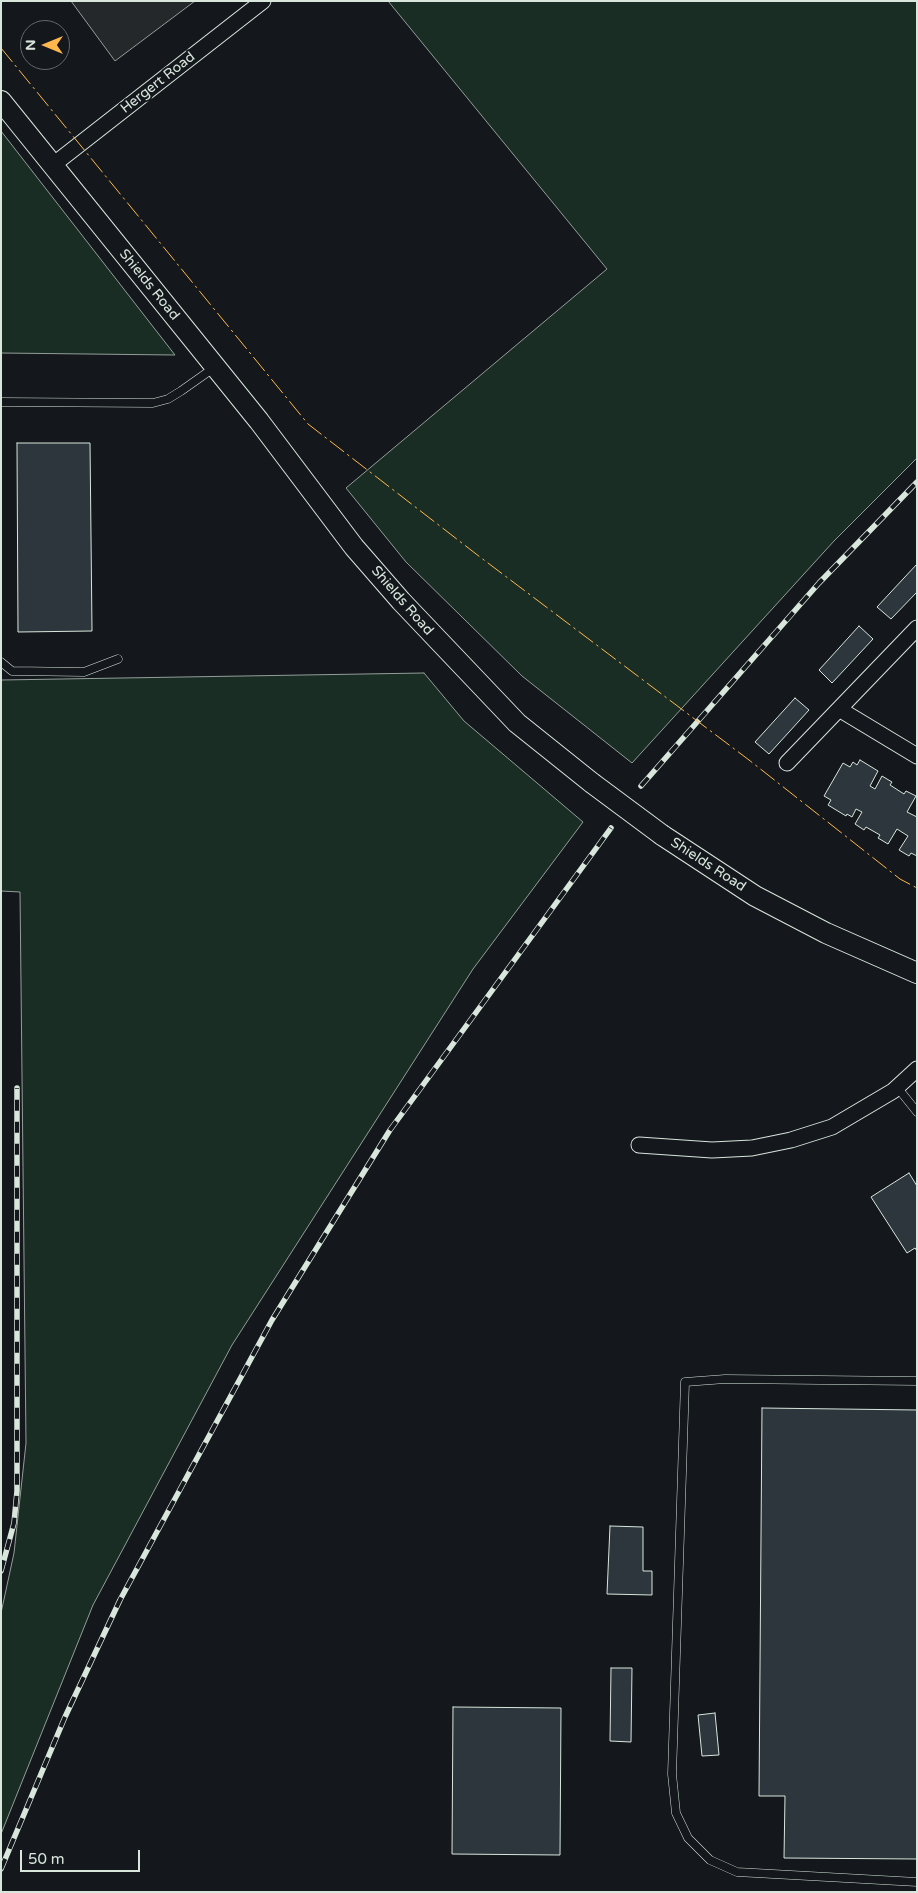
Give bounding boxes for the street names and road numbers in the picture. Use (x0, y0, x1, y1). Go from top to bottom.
street label: Hergert Road (117, 49, 199, 117)
street label: Shields Road (115, 246, 183, 324)
street label: Shields Road (367, 563, 437, 639)
street label: Shields Road (667, 834, 749, 896)

